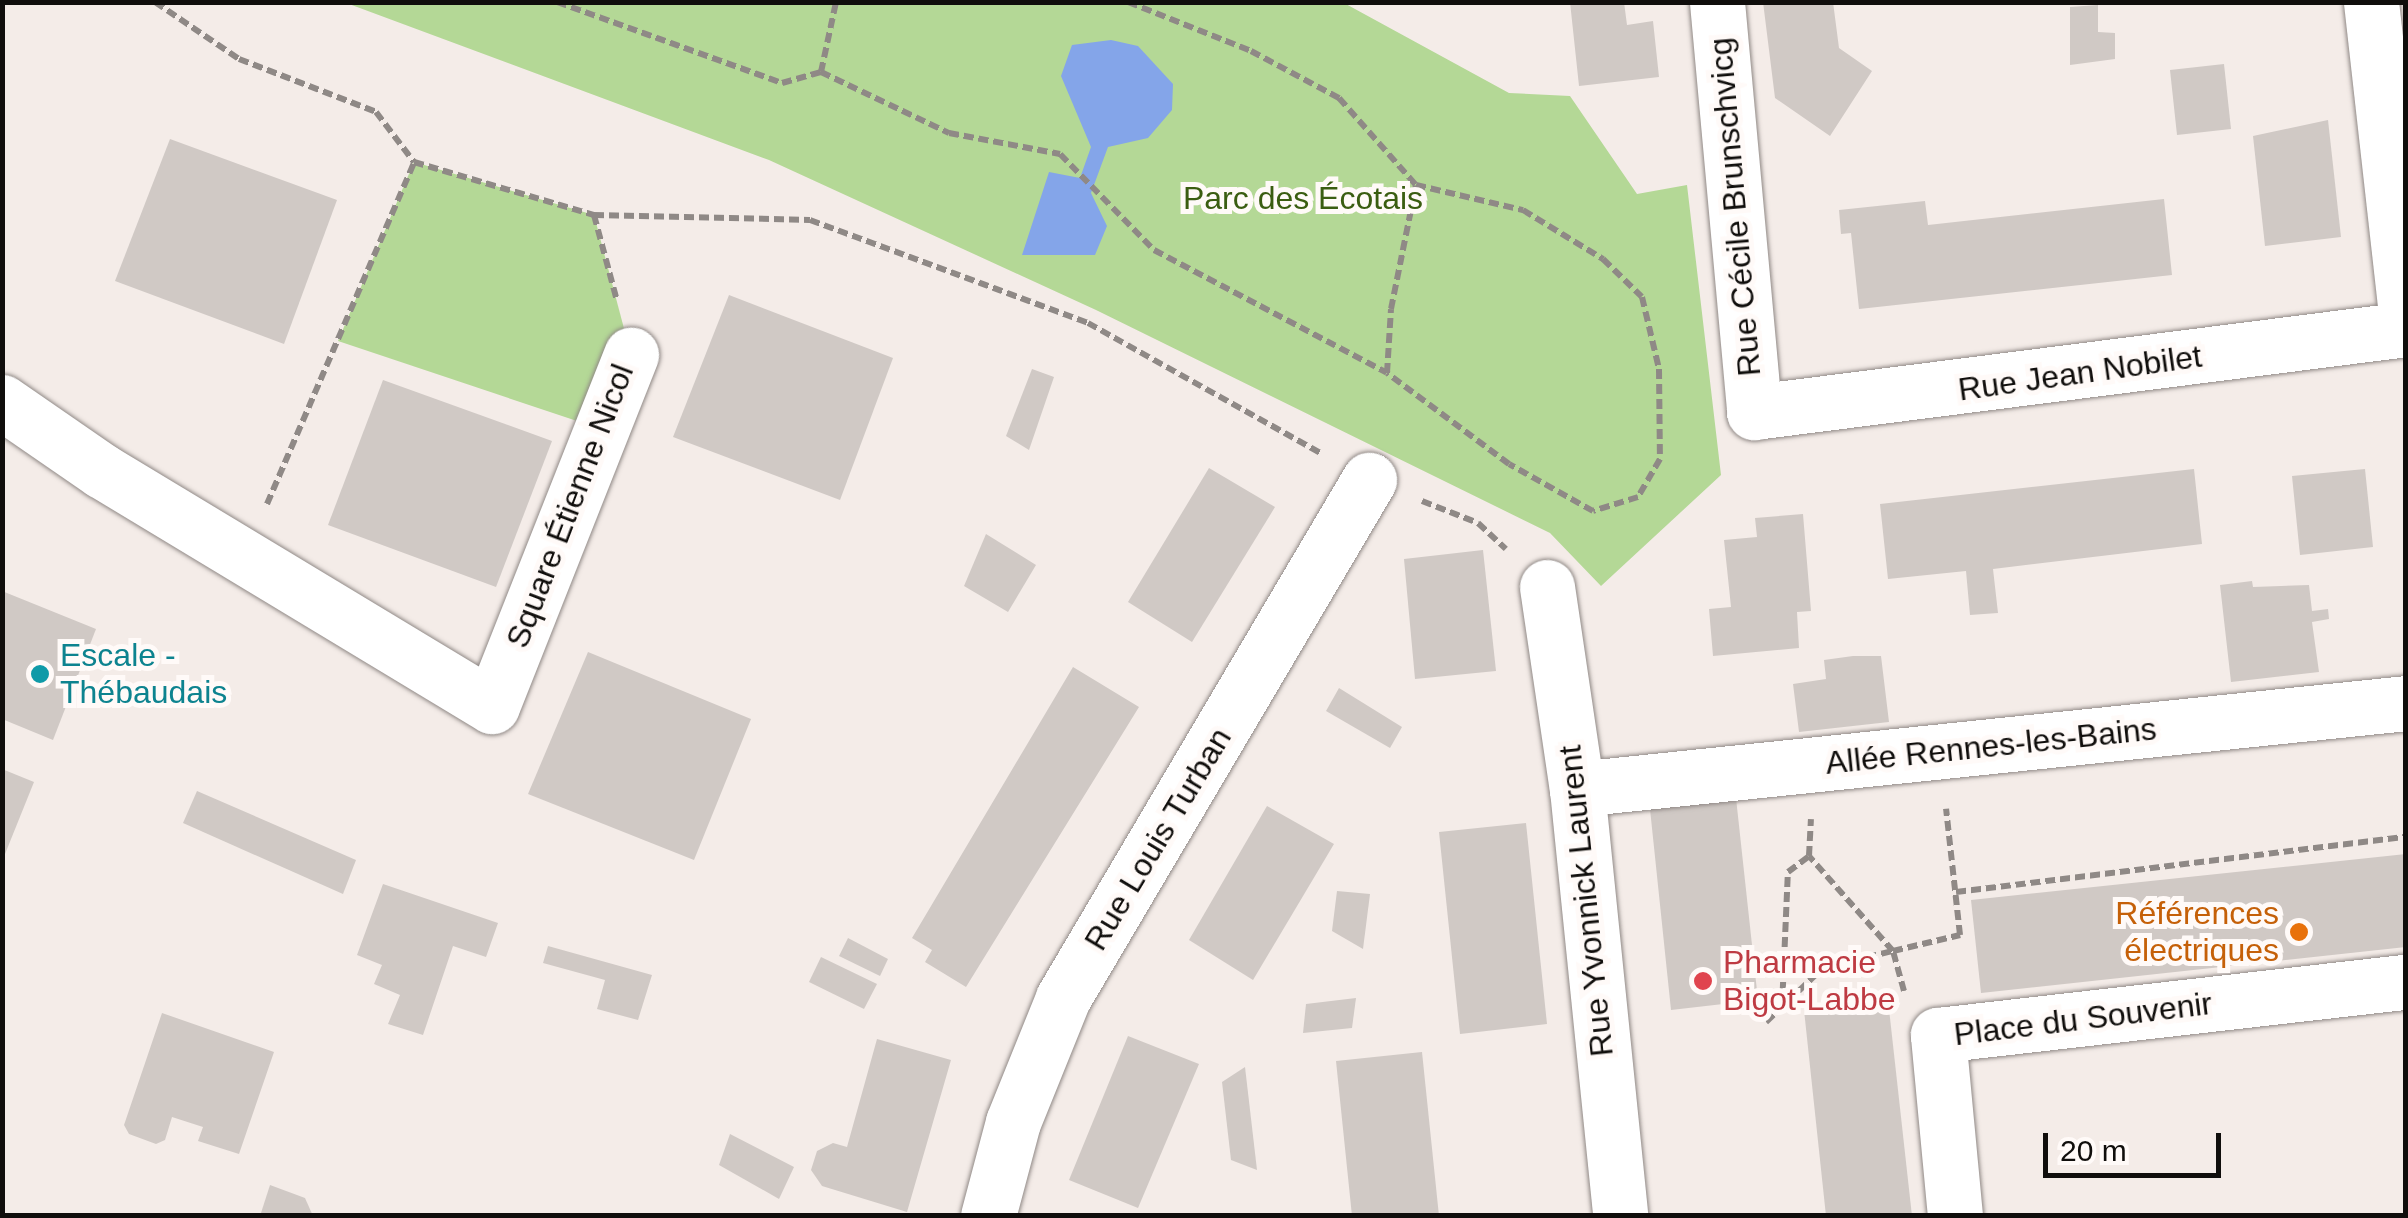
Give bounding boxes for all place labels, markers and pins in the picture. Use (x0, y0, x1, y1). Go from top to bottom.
place label: Escale - Thébaudais (60, 637, 227, 712)
marker: Escale - Thébaudais (29, 663, 51, 685)
place label: Références électriques (2115, 895, 2279, 970)
marker: Références électriques (2288, 921, 2310, 943)
place label: Pharmacie Bigot-Labbe (1723, 944, 1896, 1019)
marker: Pharmacie Bigot-Labbe (1692, 970, 1714, 992)

